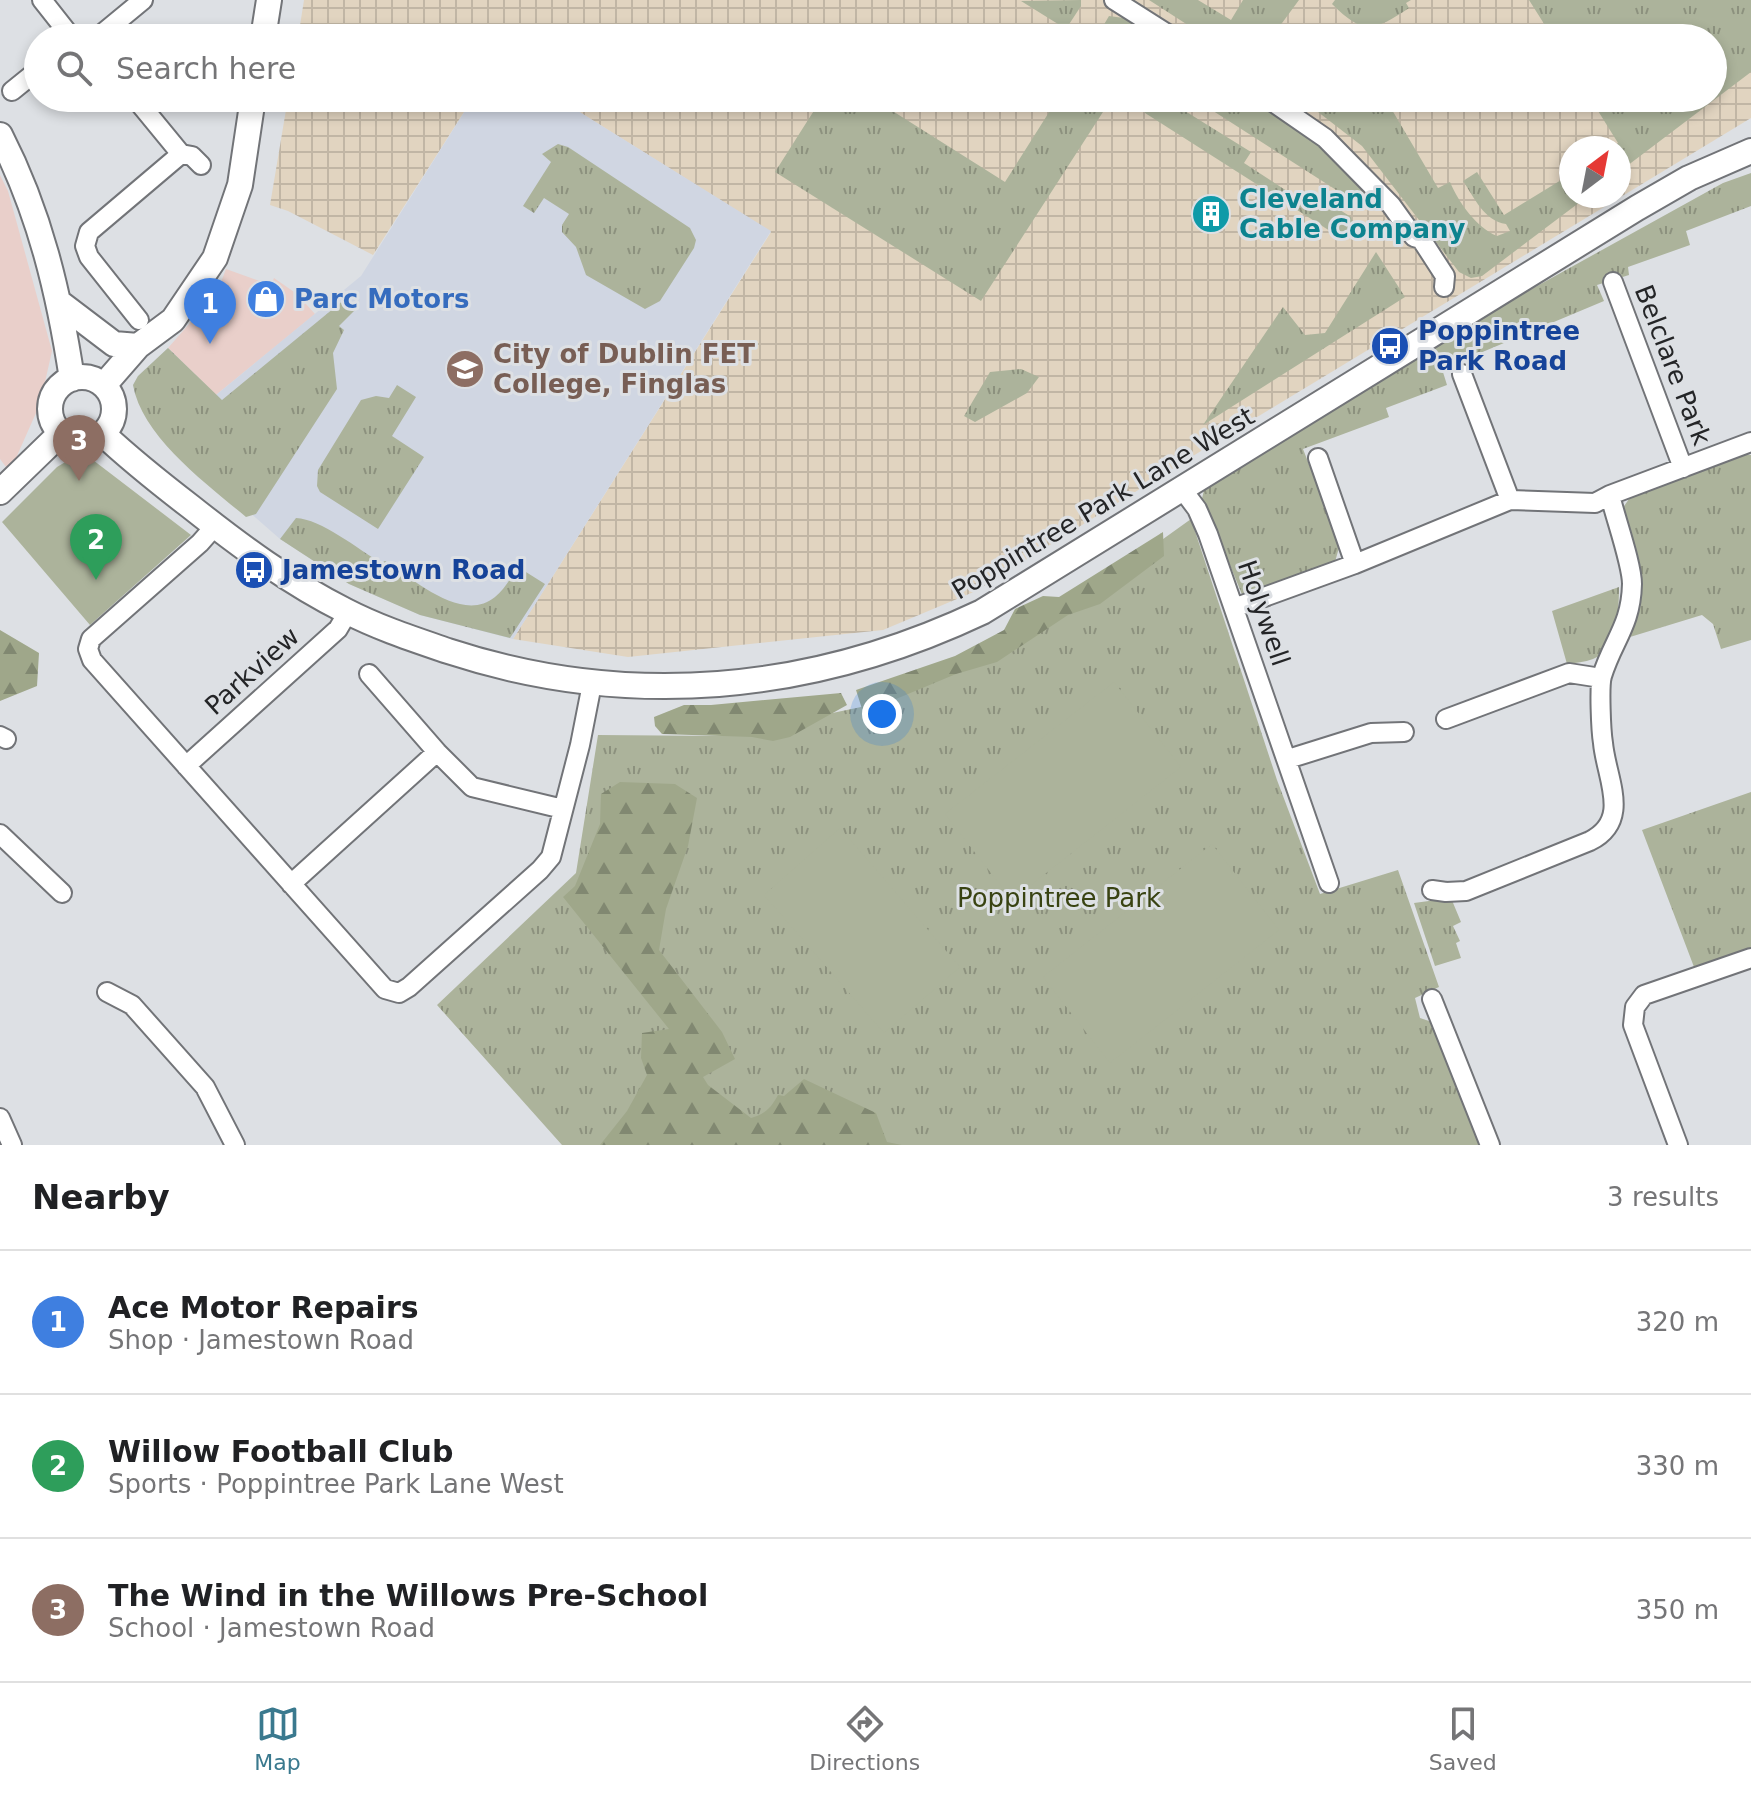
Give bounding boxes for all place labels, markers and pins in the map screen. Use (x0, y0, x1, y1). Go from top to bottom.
place label: Cleveland Cable Company (1239, 184, 1466, 244)
building icon: Cleveland Cable Company (1190, 193, 1232, 235)
pin: 1 (184, 278, 236, 344)
shop icon: Parc Motors (245, 278, 287, 320)
place label: Parc Motors (294, 284, 470, 314)
place label: Poppintree Park Road (1418, 316, 1580, 376)
bus stop icon: Poppintree Park Road (1369, 325, 1411, 367)
place label: City of Dublin FET College, Finglas (493, 339, 755, 399)
school or university icon: City of Dublin FET College, Finglas (444, 348, 486, 390)
pin: 3 (53, 415, 105, 481)
pin: 2 (70, 514, 122, 580)
bus stop icon: Jamestown Road (233, 549, 275, 591)
place label: Jamestown Road (280, 555, 525, 585)

